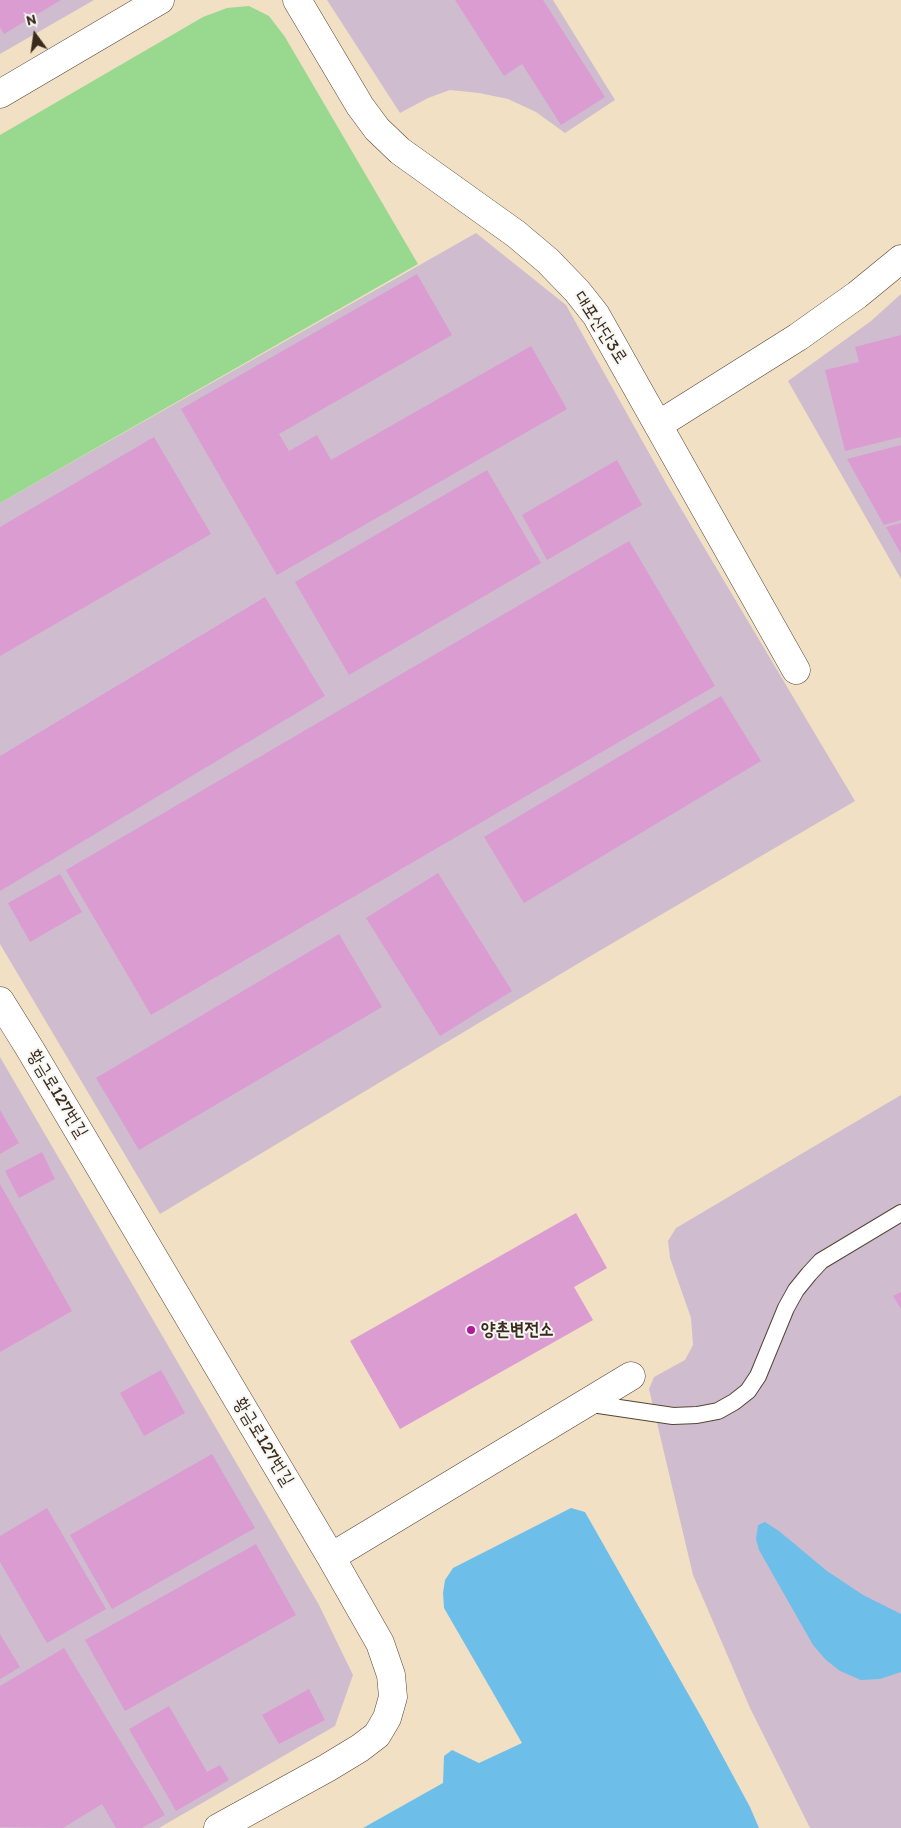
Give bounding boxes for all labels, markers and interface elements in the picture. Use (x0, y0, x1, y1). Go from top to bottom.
north arrow (10, 10, 60, 60)
text: N (25, 11, 38, 29)
street label: 대포산단3로 (569, 288, 631, 368)
street label: 황금로127번길 (22, 1046, 92, 1142)
place label: 양촌변전소 (481, 1319, 553, 1341)
marker: 양촌변전소 (465, 1324, 477, 1336)
street label: 황금로127번길 (228, 1394, 298, 1490)

